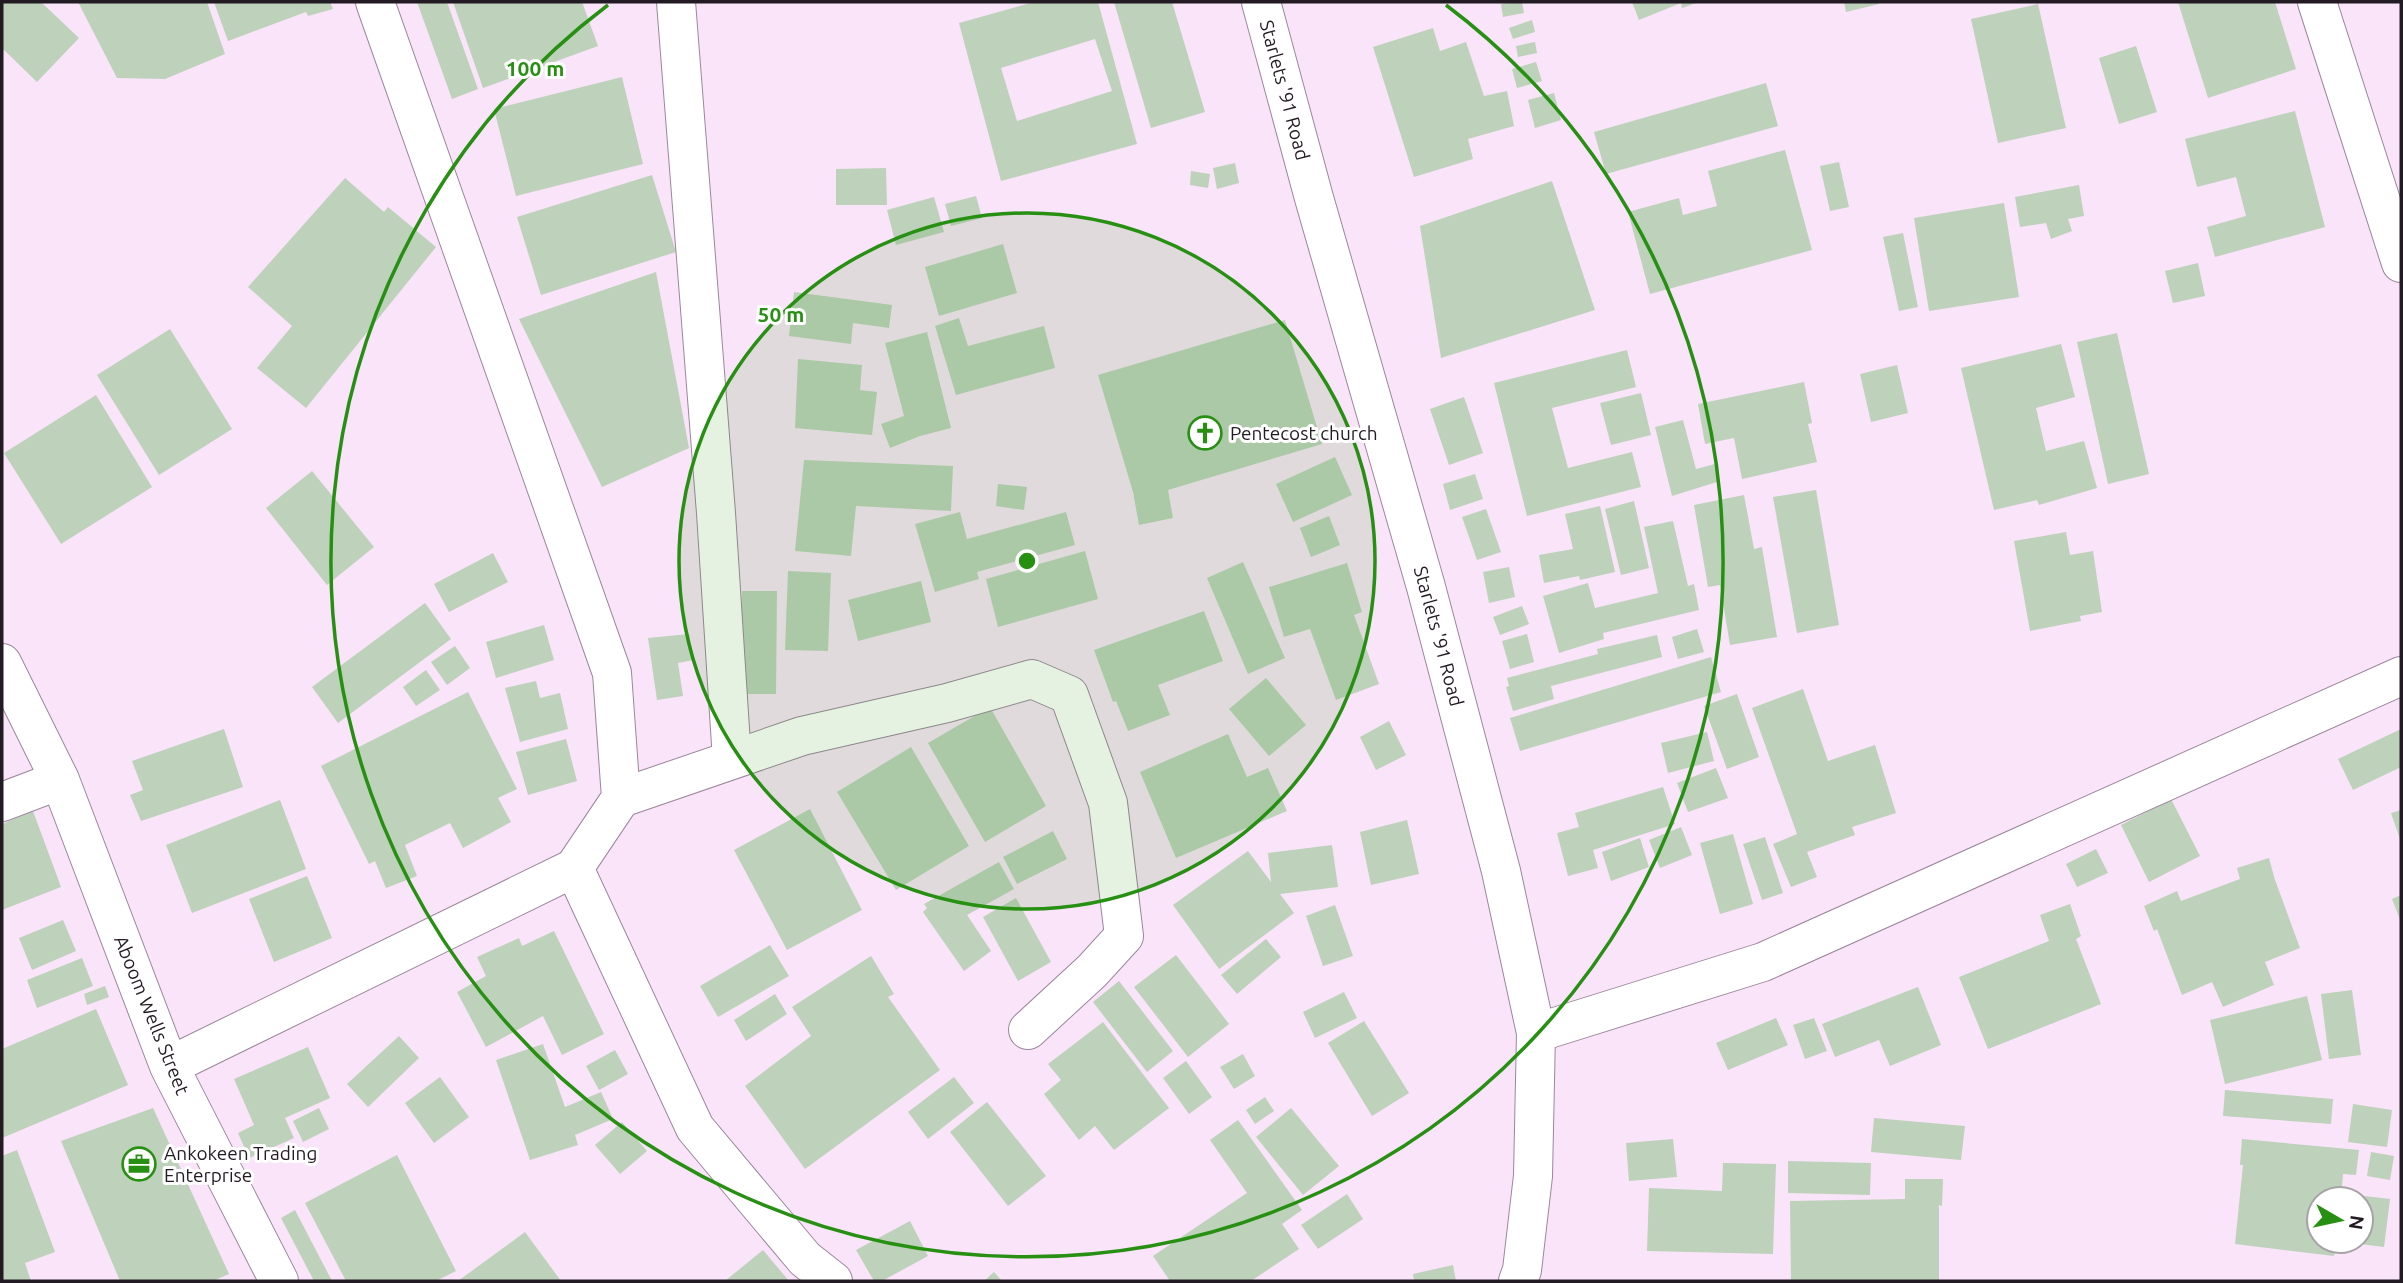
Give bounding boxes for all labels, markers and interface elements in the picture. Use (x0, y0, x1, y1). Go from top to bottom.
street label: Starlets '91 Road (1256, 18, 1314, 162)
text: 100 m (506, 56, 564, 80)
text: 50 m (758, 302, 804, 326)
church icon: Pentecost church (1186, 414, 1224, 452)
place label: Pentecost church (1230, 422, 1378, 444)
centre of rings (1015, 549, 1039, 573)
street label: Starlets '91 Road (1410, 564, 1468, 708)
street label: Aboom Wells Street (110, 932, 194, 1098)
place label: Ankokeen Trading Enterprise (164, 1142, 317, 1186)
office icon: Ankokeen Trading Enterprise (120, 1145, 158, 1183)
north arrow (2305, 1185, 2375, 1255)
text: N (2345, 1214, 2369, 1231)

